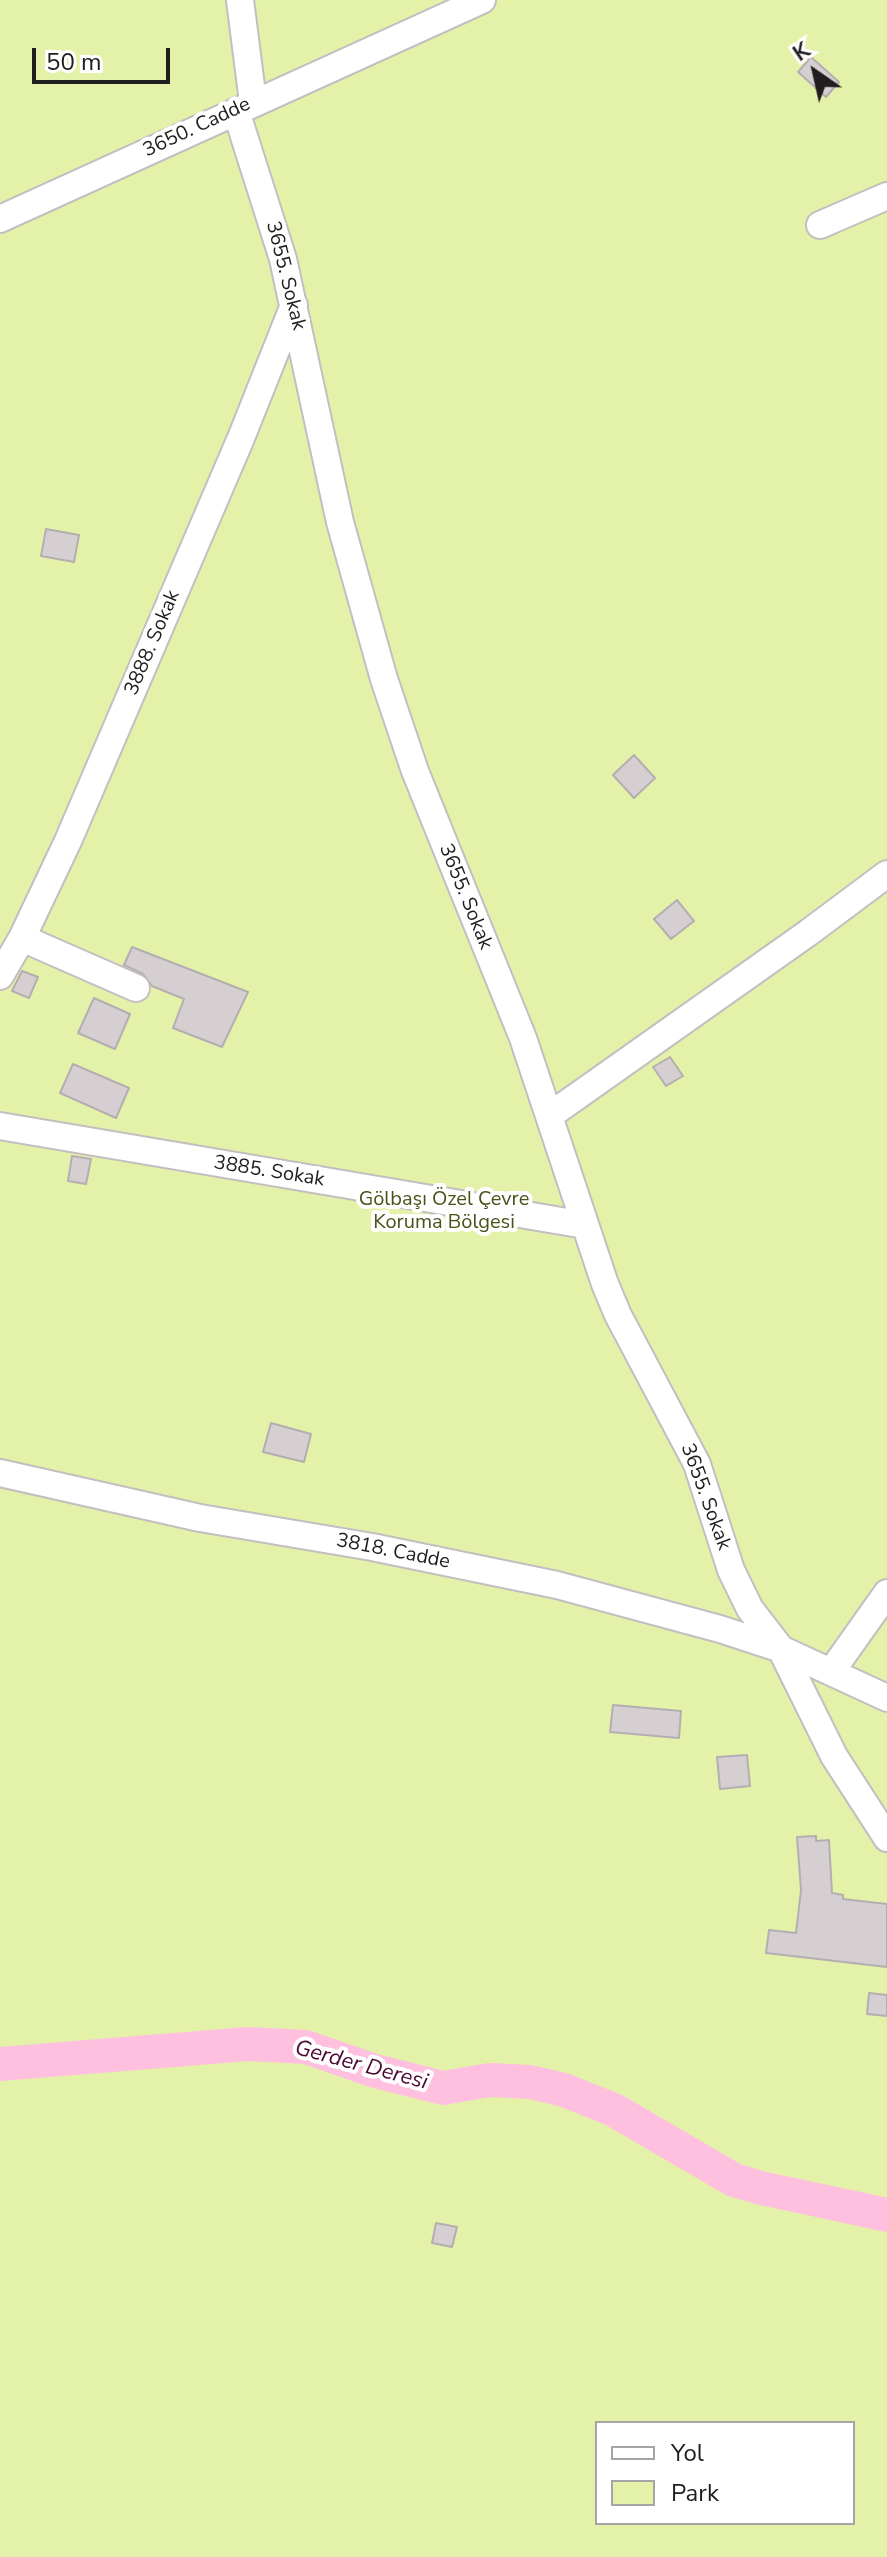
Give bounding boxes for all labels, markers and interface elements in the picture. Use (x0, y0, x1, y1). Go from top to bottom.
scale bar (36, 32, 174, 82)
north arrow (775, 32, 855, 112)
text: K (787, 36, 816, 69)
text: 50 m (46, 46, 102, 78)
street label: 3650. Cadde (140, 93, 254, 163)
street label: 3655. Sokak (260, 219, 310, 333)
street label: 3888. Sokak (120, 587, 186, 699)
street label: 3655. Sokak (433, 841, 497, 953)
street label: 3885. Sokak (212, 1151, 326, 1193)
park label: Gölbaşı Özel Çevre Koruma Bölgesi (359, 1188, 529, 1235)
street label: 3655. Sokak (675, 1440, 735, 1554)
street label: 3818. Cadde (334, 1529, 452, 1575)
water label: Gerder Deresi (292, 2036, 430, 2096)
legend (595, 2421, 855, 2525)
text: Yol (671, 2437, 704, 2469)
text: Park (671, 2477, 719, 2509)

